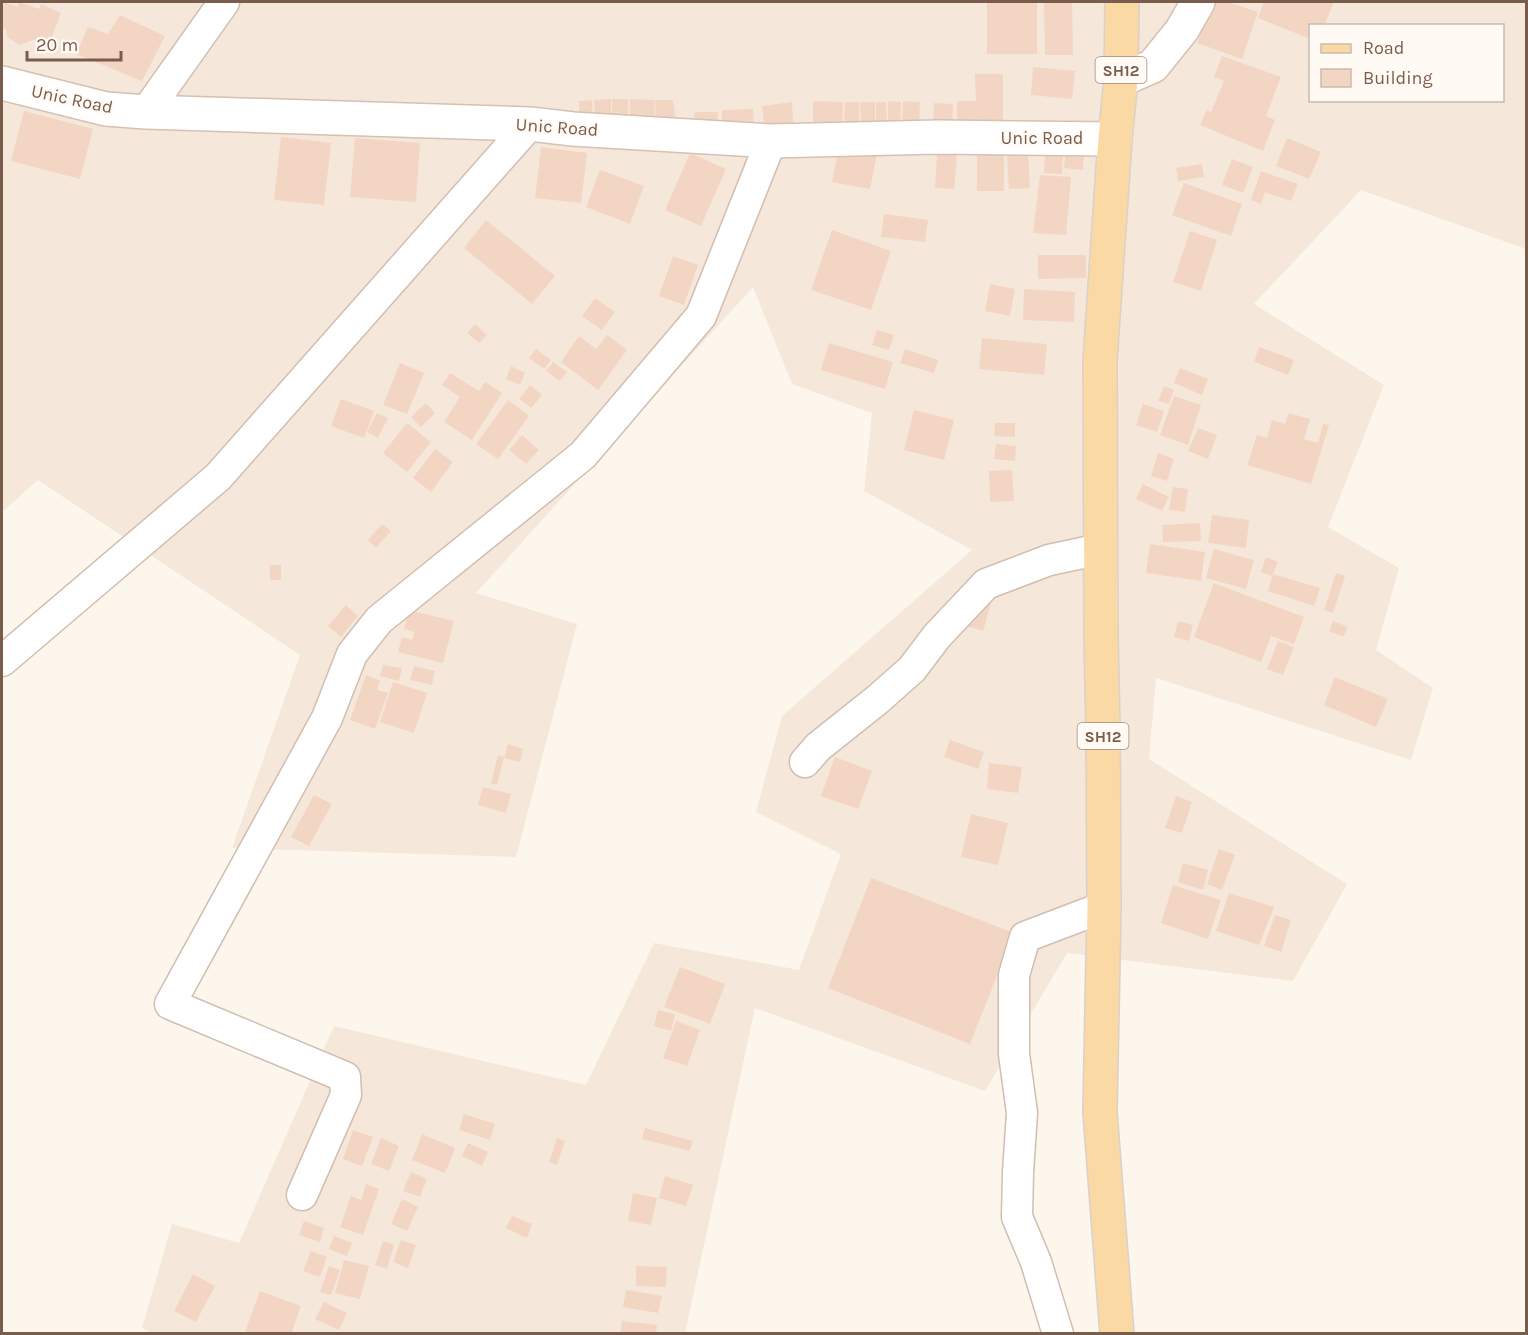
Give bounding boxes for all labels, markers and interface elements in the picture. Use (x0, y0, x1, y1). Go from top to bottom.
scale bar (27, 24, 122, 62)
legend (1309, 24, 1504, 102)
text: 20 m (36, 34, 78, 56)
text: Road (1363, 37, 1404, 59)
road number: SH12 (1096, 57, 1146, 83)
text: Building (1363, 67, 1433, 89)
street label: Unic Road (29, 80, 115, 118)
street label: Unic Road (515, 113, 599, 141)
street label: Unic Road (1001, 127, 1083, 149)
road number: SH12 (1078, 723, 1128, 749)

